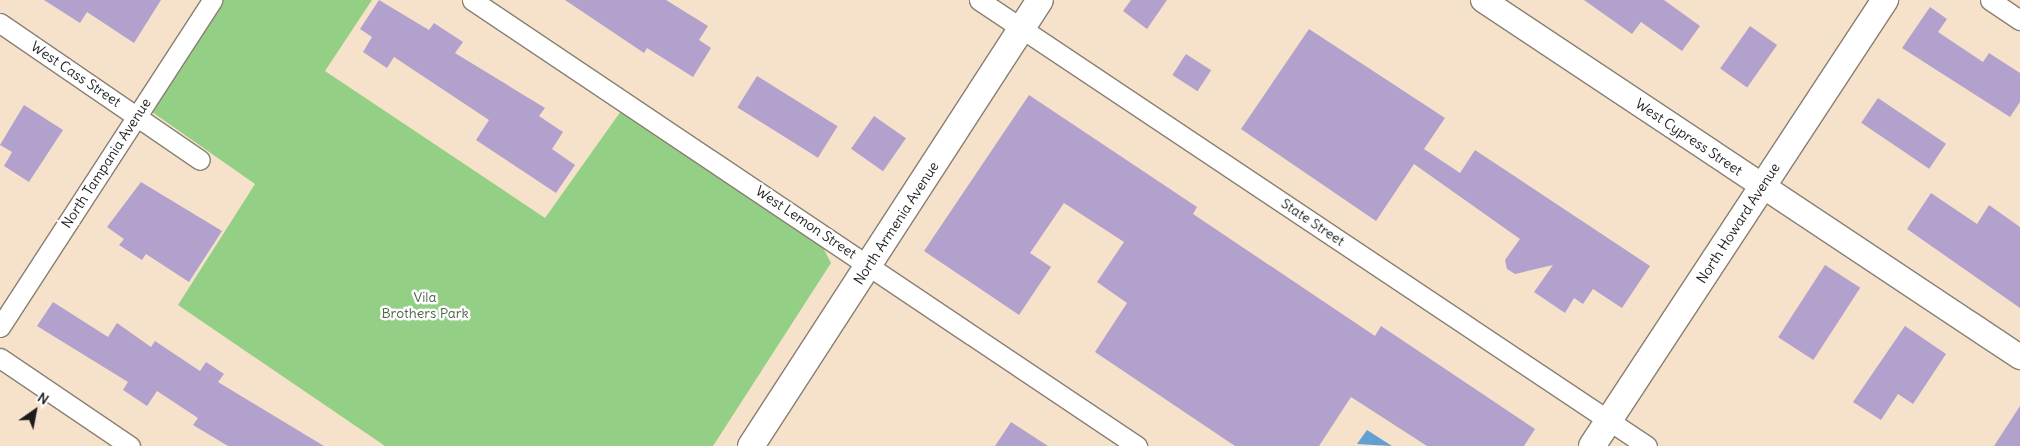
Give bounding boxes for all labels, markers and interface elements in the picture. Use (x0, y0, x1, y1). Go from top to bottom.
street label: West Cass Street (28, 38, 124, 110)
street label: North Tampania Avenue (58, 95, 154, 231)
street label: West Cypress Street (1632, 95, 1746, 179)
street label: North Armenia Avenue (850, 158, 942, 288)
street label: North Howard Avenue (1693, 160, 1783, 286)
street label: West Lemon Street (752, 182, 860, 262)
street label: State Street (1278, 195, 1348, 249)
park label: Vila Brothers Park (381, 289, 469, 322)
north arrow (10, 386, 60, 436)
text: N (34, 388, 52, 409)

